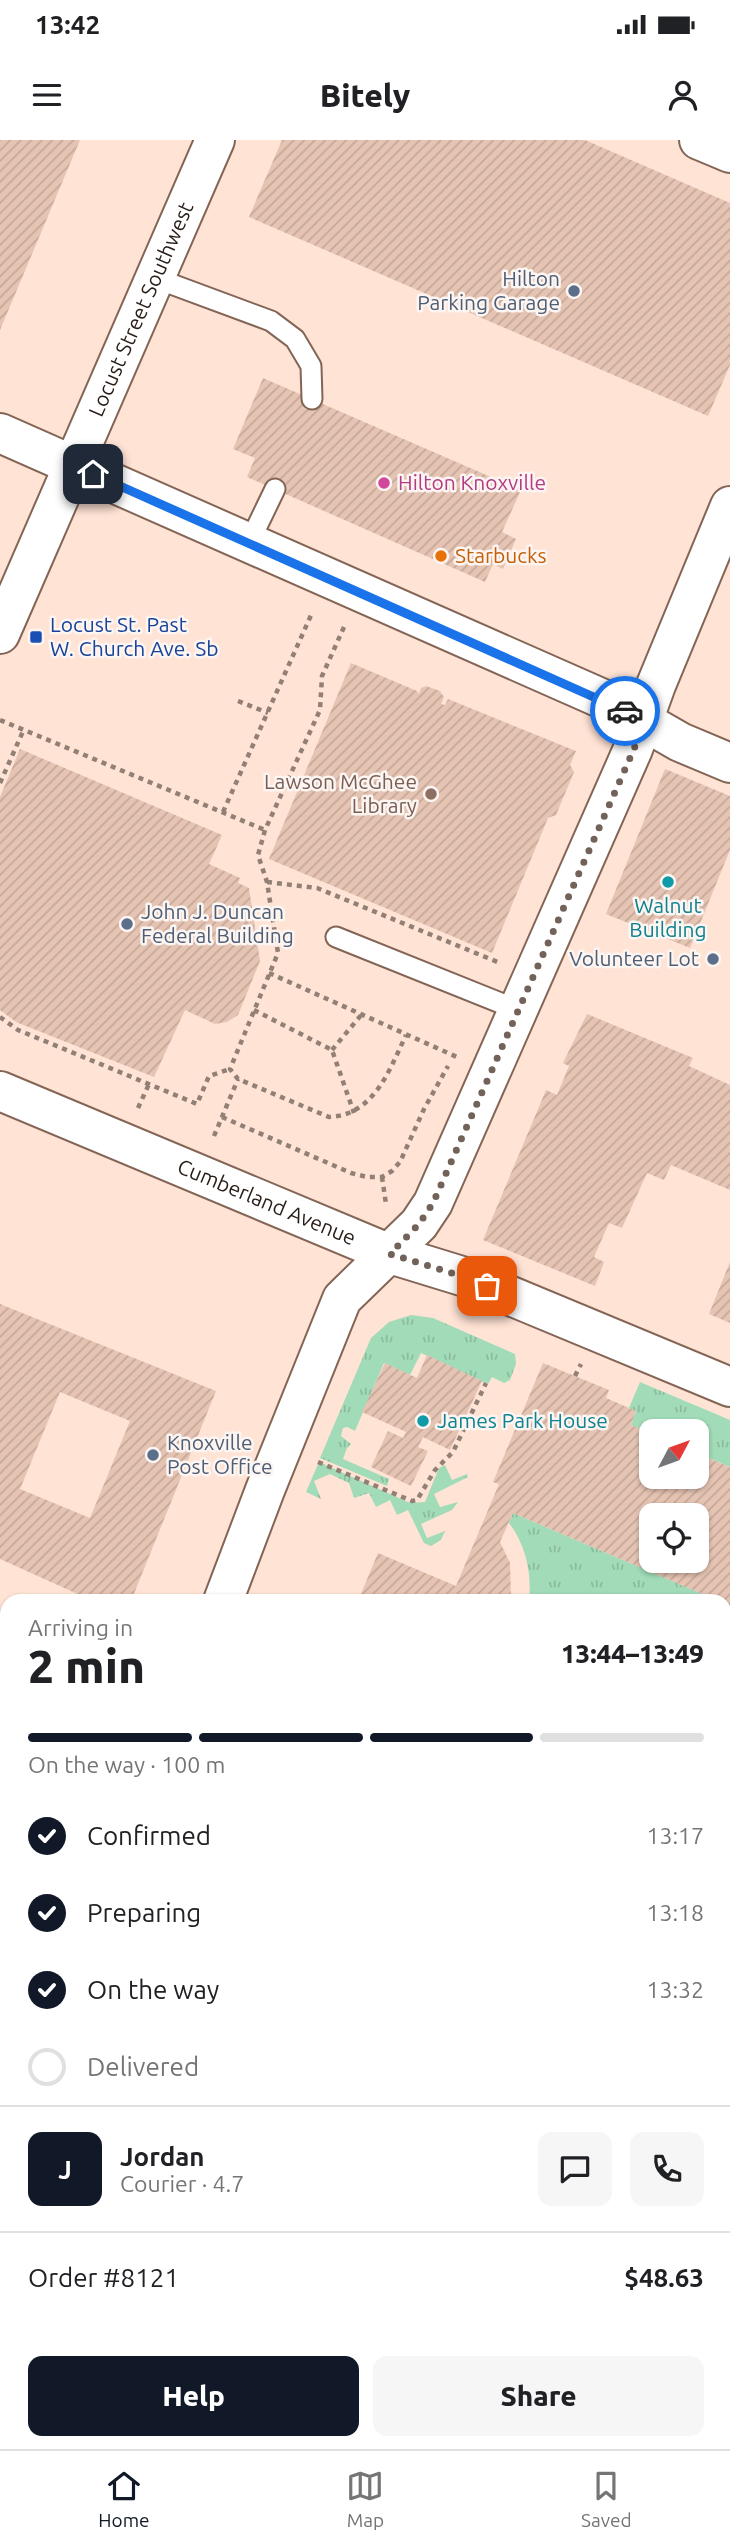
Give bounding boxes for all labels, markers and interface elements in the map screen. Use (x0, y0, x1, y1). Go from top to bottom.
text: 13:42 (35, 10, 100, 39)
icon: menu (28, 76, 66, 114)
icon: person (664, 76, 702, 114)
text: Bitely (320, 77, 410, 113)
street label: Locust Street Southwest (83, 198, 198, 420)
place label: Hilton Parking Garage (417, 266, 560, 314)
marker: Hilton Parking Garage (566, 283, 582, 299)
pin (63, 444, 123, 504)
icon: home (74, 455, 112, 493)
place label: Hilton Knoxville (398, 470, 546, 494)
marker: Hilton Knoxville (376, 475, 392, 491)
place label: Starbucks (455, 543, 547, 567)
marker: Starbucks (433, 548, 449, 564)
place label: Locust St. Past W. Church Ave. Sb (50, 612, 219, 660)
marker: Locust St. Past W. Church Ave. Sb (28, 629, 44, 645)
courier (590, 676, 660, 746)
icon: car (606, 692, 644, 730)
place label: Lawson McGhee Library (264, 769, 417, 817)
marker: Lawson McGhee Library (423, 786, 439, 802)
marker: Walnut Building (660, 874, 676, 890)
place label: Walnut Building (629, 893, 707, 941)
place label: John J. Duncan Federal Building (141, 899, 294, 947)
marker: John J. Duncan Federal Building (119, 916, 135, 932)
place label: Volunteer Lot (569, 946, 699, 970)
marker: Volunteer Lot (705, 951, 721, 967)
street label: Cumberland Avenue (174, 1154, 360, 1249)
pin (457, 1256, 517, 1316)
icon: bag (468, 1267, 506, 1305)
place label: James Park House (437, 1408, 608, 1432)
marker: James Park House (415, 1413, 431, 1429)
north arrow (639, 1419, 709, 1489)
map controls (639, 1419, 709, 1573)
place label: Knoxville Post Office (167, 1430, 272, 1478)
marker: Knoxville Post Office (145, 1447, 161, 1463)
button: locate (639, 1503, 709, 1573)
text: Arriving in (28, 1615, 133, 1640)
text: 13:44–13:49 (561, 1639, 704, 1668)
text: 2 min (28, 1640, 145, 1692)
text: On the way · 100 m (28, 1752, 225, 1777)
icon: check (28, 1817, 66, 1855)
text: Confirmed (87, 1821, 211, 1850)
text: 13:17 (646, 1823, 704, 1848)
icon: check (28, 1894, 66, 1932)
text: Preparing (87, 1898, 201, 1927)
text: 13:18 (646, 1900, 704, 1925)
icon: check (28, 1971, 66, 2009)
text: On the way (87, 1975, 219, 2004)
text: 13:32 (646, 1977, 704, 2002)
text: Delivered (87, 2052, 199, 2081)
button: chat (538, 2132, 612, 2206)
button: phone (630, 2132, 704, 2206)
text: Jordan (120, 2142, 205, 2171)
text: J (58, 2155, 72, 2184)
text: Courier · 4.7 (120, 2171, 244, 2196)
text: Order #8121 (28, 2263, 179, 2292)
text: $48.63 (624, 2263, 704, 2292)
button: Help (28, 2356, 359, 2436)
button: Share (373, 2356, 704, 2436)
tab: Home (98, 2467, 150, 2531)
tab: Map (346, 2467, 384, 2531)
tab: Saved (581, 2467, 632, 2531)

